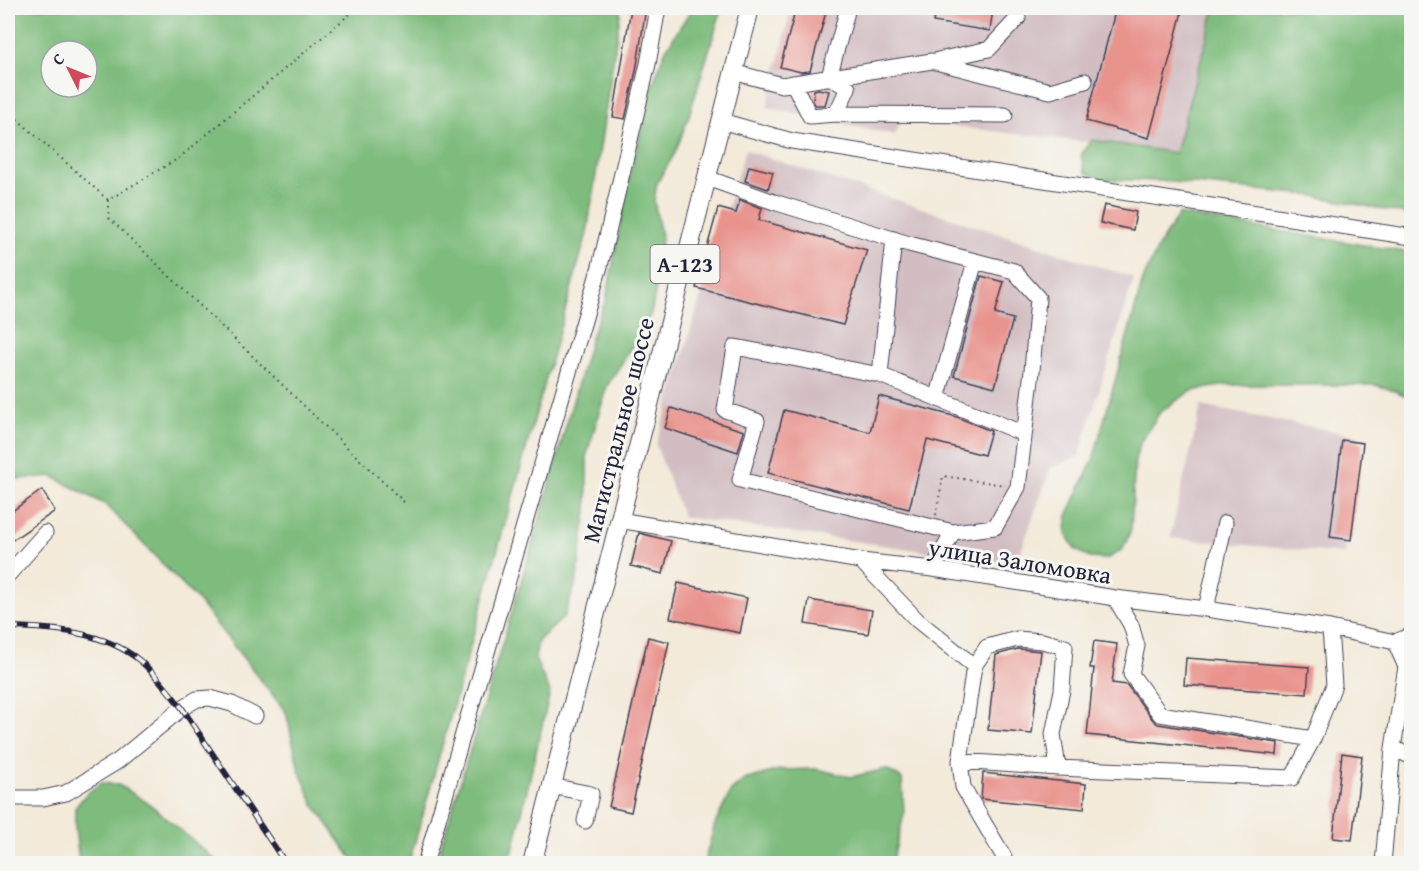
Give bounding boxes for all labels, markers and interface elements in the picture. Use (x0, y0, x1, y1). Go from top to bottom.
north arrow (39, 39, 99, 99)
text: С (46, 47, 70, 70)
road number: А-123 (650, 245, 720, 283)
street label: Магистральное шоссе (573, 313, 663, 547)
street label: улица Заломовка (925, 529, 1114, 593)

